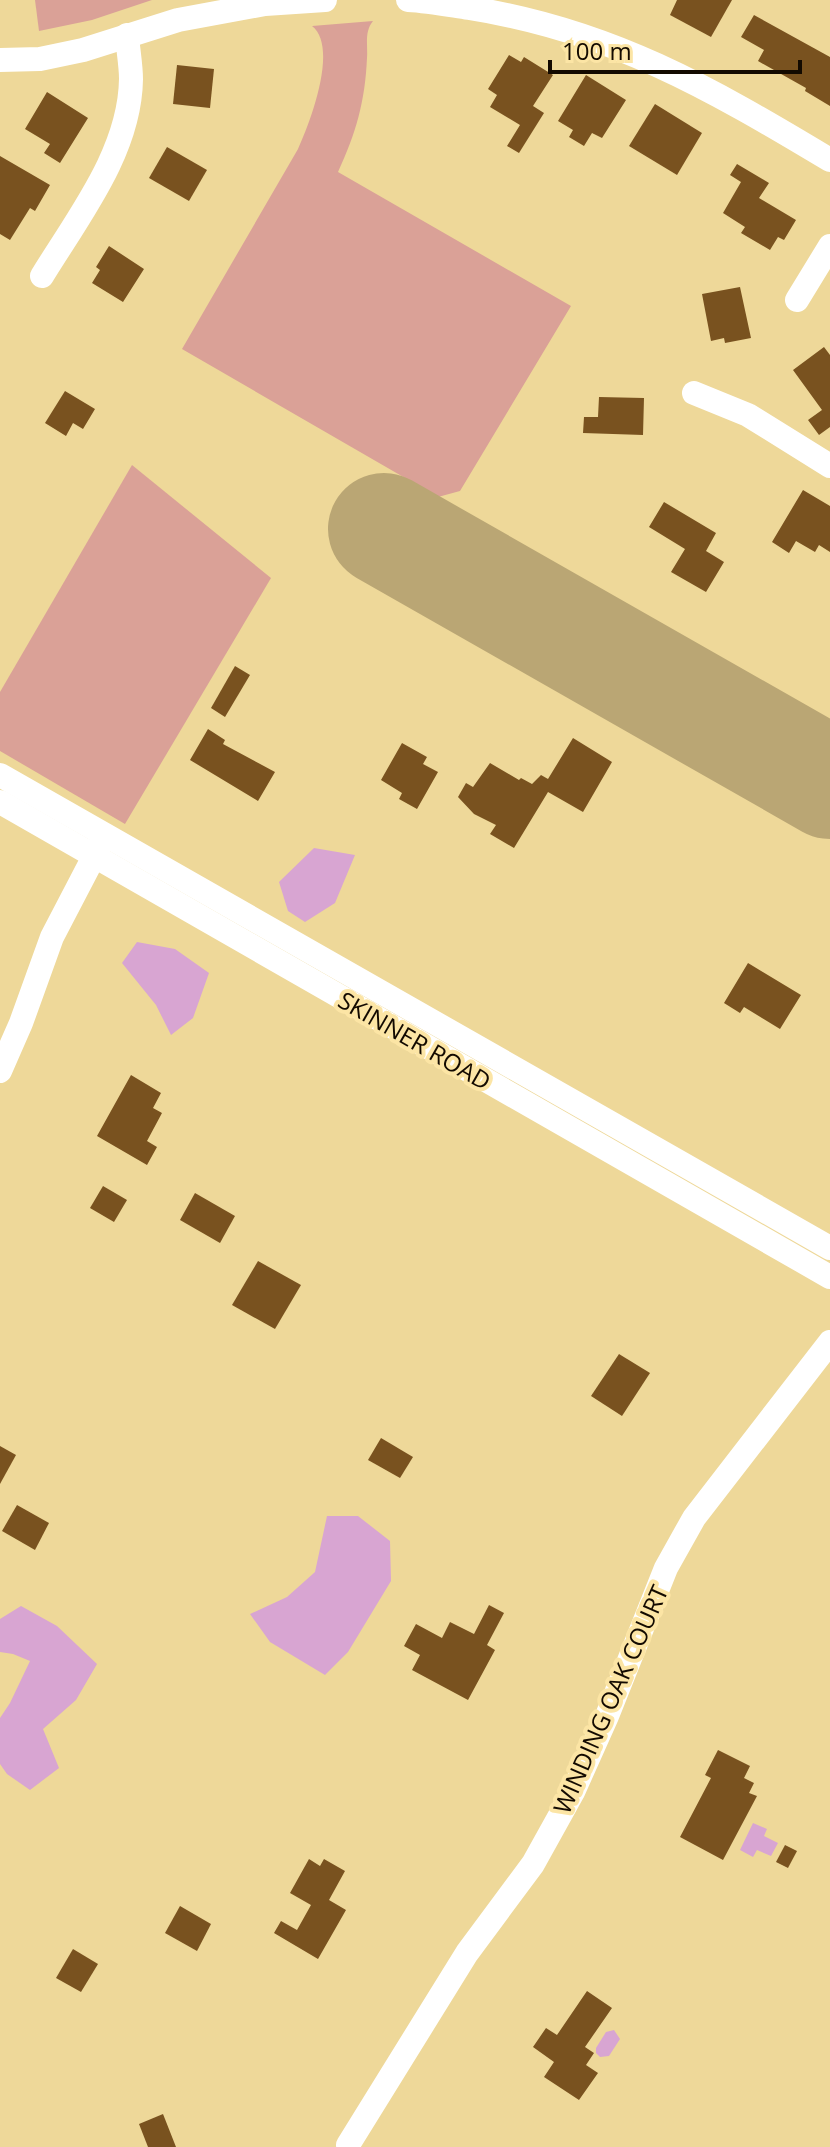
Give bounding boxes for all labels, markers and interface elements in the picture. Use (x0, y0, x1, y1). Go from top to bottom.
scale bar (550, 24, 800, 74)
text: 100 m (562, 34, 632, 67)
street label: SKINNER ROAD (333, 983, 497, 1097)
street label: WINDING OAK COURT (545, 1580, 675, 1818)

